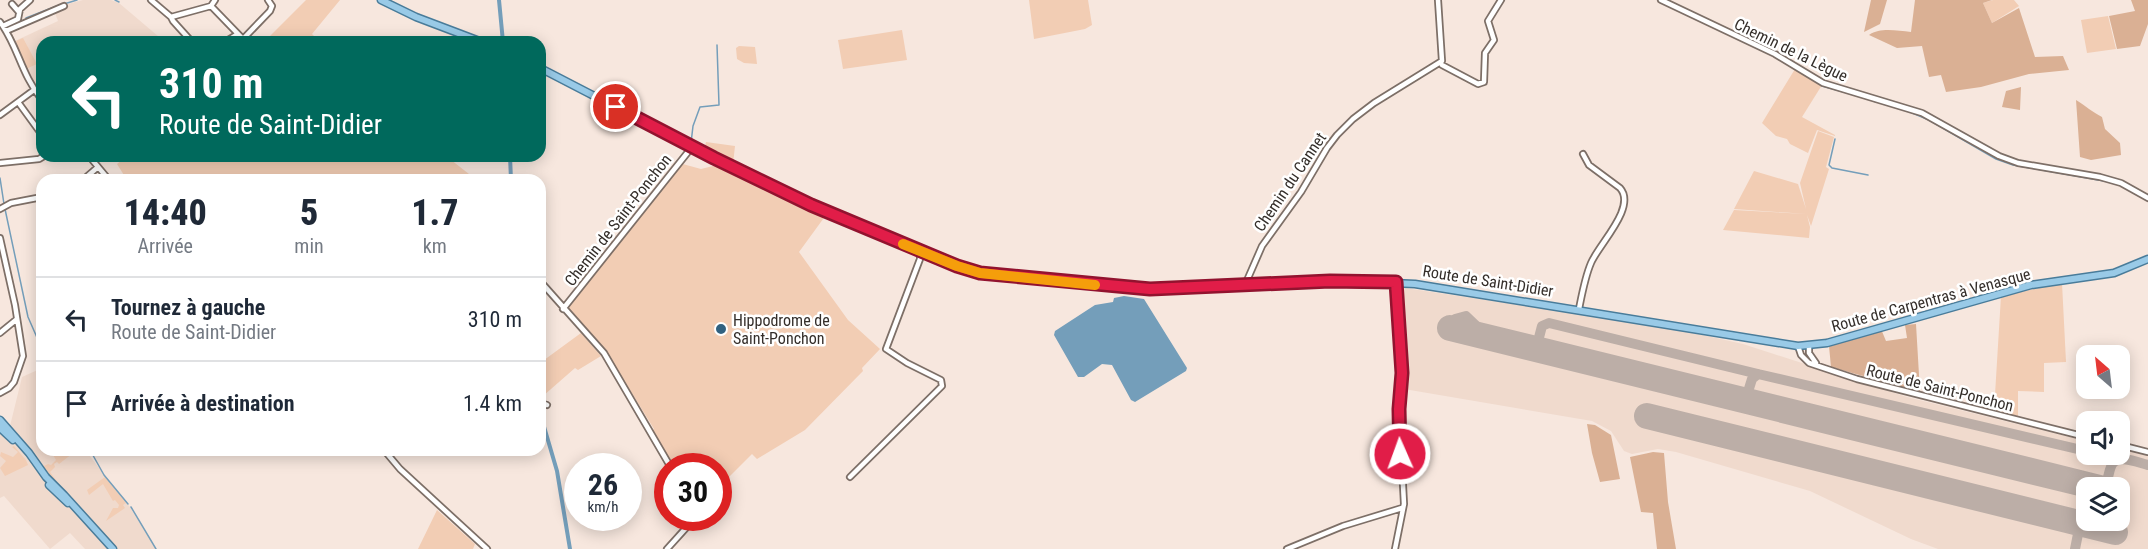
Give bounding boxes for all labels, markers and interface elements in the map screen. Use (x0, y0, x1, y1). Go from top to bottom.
street label: Chemin de la Lègue (1731, 14, 1851, 86)
text: 310 m (159, 59, 264, 108)
icon: left (60, 60, 138, 138)
pin (590, 81, 641, 132)
icon: arrive (599, 90, 632, 123)
text: Route de Saint-Didier (159, 109, 382, 141)
street label: Chemin du Cannet (1250, 129, 1330, 235)
street label: Chemin de Saint-Ponchon (561, 150, 675, 290)
text: 14:40 (124, 192, 207, 234)
text: 5 (300, 192, 318, 234)
text: 1.7 (411, 192, 459, 234)
text: Arrivée (137, 234, 193, 258)
text: min (294, 234, 324, 258)
text: km (423, 234, 447, 258)
street label: Route de Saint-Didier (1421, 261, 1555, 301)
street label: Route de Carpentras à Venasque (1829, 264, 2033, 336)
text: Tournez à gauche (111, 295, 265, 320)
icon: left (60, 303, 93, 336)
text: 310 m (468, 307, 522, 332)
place label: Hippodrome de Saint-Ponchon (733, 311, 830, 348)
text: Route de Saint-Didier (111, 320, 276, 344)
marker: Hippodrome de Saint-Ponchon (714, 322, 728, 336)
north arrow (2076, 345, 2130, 399)
map controls (2076, 345, 2130, 531)
street label: Route de Saint-Ponchon (1865, 361, 2015, 415)
icon: arrive (60, 387, 93, 420)
text: Arrivée à destination (111, 391, 295, 416)
text: 1.4 km (463, 391, 522, 416)
button: sound (2076, 411, 2130, 465)
position arrow (1368, 422, 1432, 486)
speed limit sign: 30 (654, 453, 732, 531)
text: 26 (588, 467, 618, 502)
button: layers (2076, 477, 2130, 531)
text: km/h (588, 498, 618, 516)

